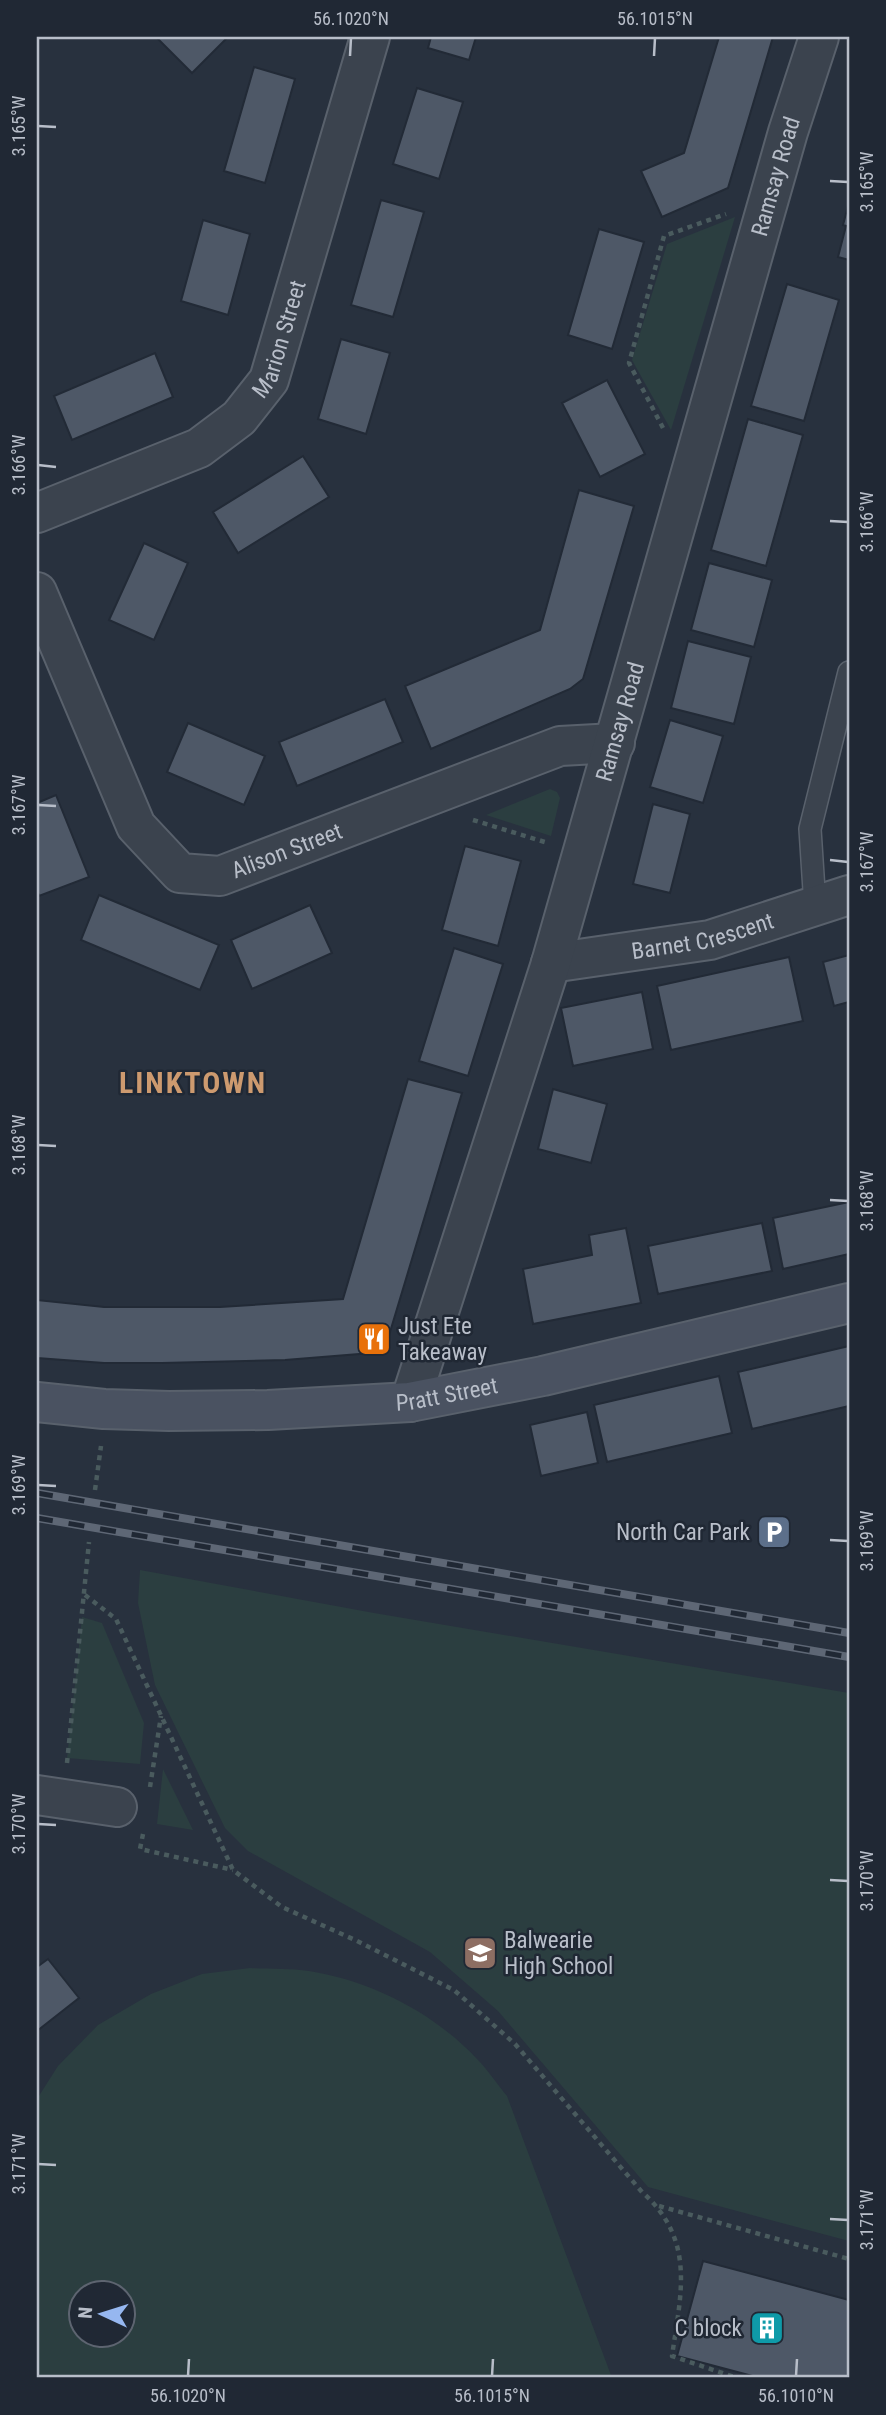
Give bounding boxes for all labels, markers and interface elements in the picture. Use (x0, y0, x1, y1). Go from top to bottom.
text: 56.1020°N (313, 8, 389, 29)
text: 56.1015°N (617, 8, 693, 29)
text: 3.165°W (8, 95, 29, 156)
street label: Ramsay Road (746, 113, 806, 239)
text: 3.165°W (856, 151, 877, 212)
street label: Marion Street (247, 277, 312, 404)
text: 3.166°W (8, 434, 29, 495)
text: 3.166°W (856, 491, 877, 552)
street label: Ramsay Road (590, 659, 650, 785)
text: 3.167°W (8, 774, 29, 835)
street label: Alison Street (228, 818, 346, 884)
text: 3.167°W (856, 831, 877, 892)
street label: Barnet Crescent (630, 907, 777, 965)
district label: LINKTOWN (119, 1065, 267, 1100)
text: 3.168°W (8, 1114, 29, 1175)
text: 3.168°W (856, 1170, 877, 1231)
place label: Just Ete Takeaway (398, 1313, 487, 1366)
restaurant icon: Just Ete Takeaway (355, 1320, 393, 1358)
street label: Pratt Street (395, 1372, 500, 1417)
text: 3.169°W (8, 1454, 29, 1515)
text: 3.169°W (856, 1510, 877, 1571)
parking icon: North Car Park (755, 1513, 793, 1551)
place label: North Car Park (616, 1519, 751, 1546)
text: 3.170°W (8, 1793, 29, 1854)
text: 3.170°W (856, 1850, 877, 1911)
place label: Balwearie High School (504, 1927, 613, 1980)
school or university icon: Balwearie High School (461, 1934, 499, 1972)
text: 3.171°W (8, 2133, 29, 2194)
text: 3.171°W (856, 2189, 877, 2250)
north arrow (66, 2278, 136, 2348)
text: N (74, 2306, 97, 2319)
building icon: C block (748, 2309, 786, 2347)
place label: C block (675, 2315, 743, 2342)
text: 56.1020°N (150, 2385, 226, 2406)
text: 56.1015°N (454, 2385, 530, 2406)
text: 56.1010°N (758, 2385, 834, 2406)

